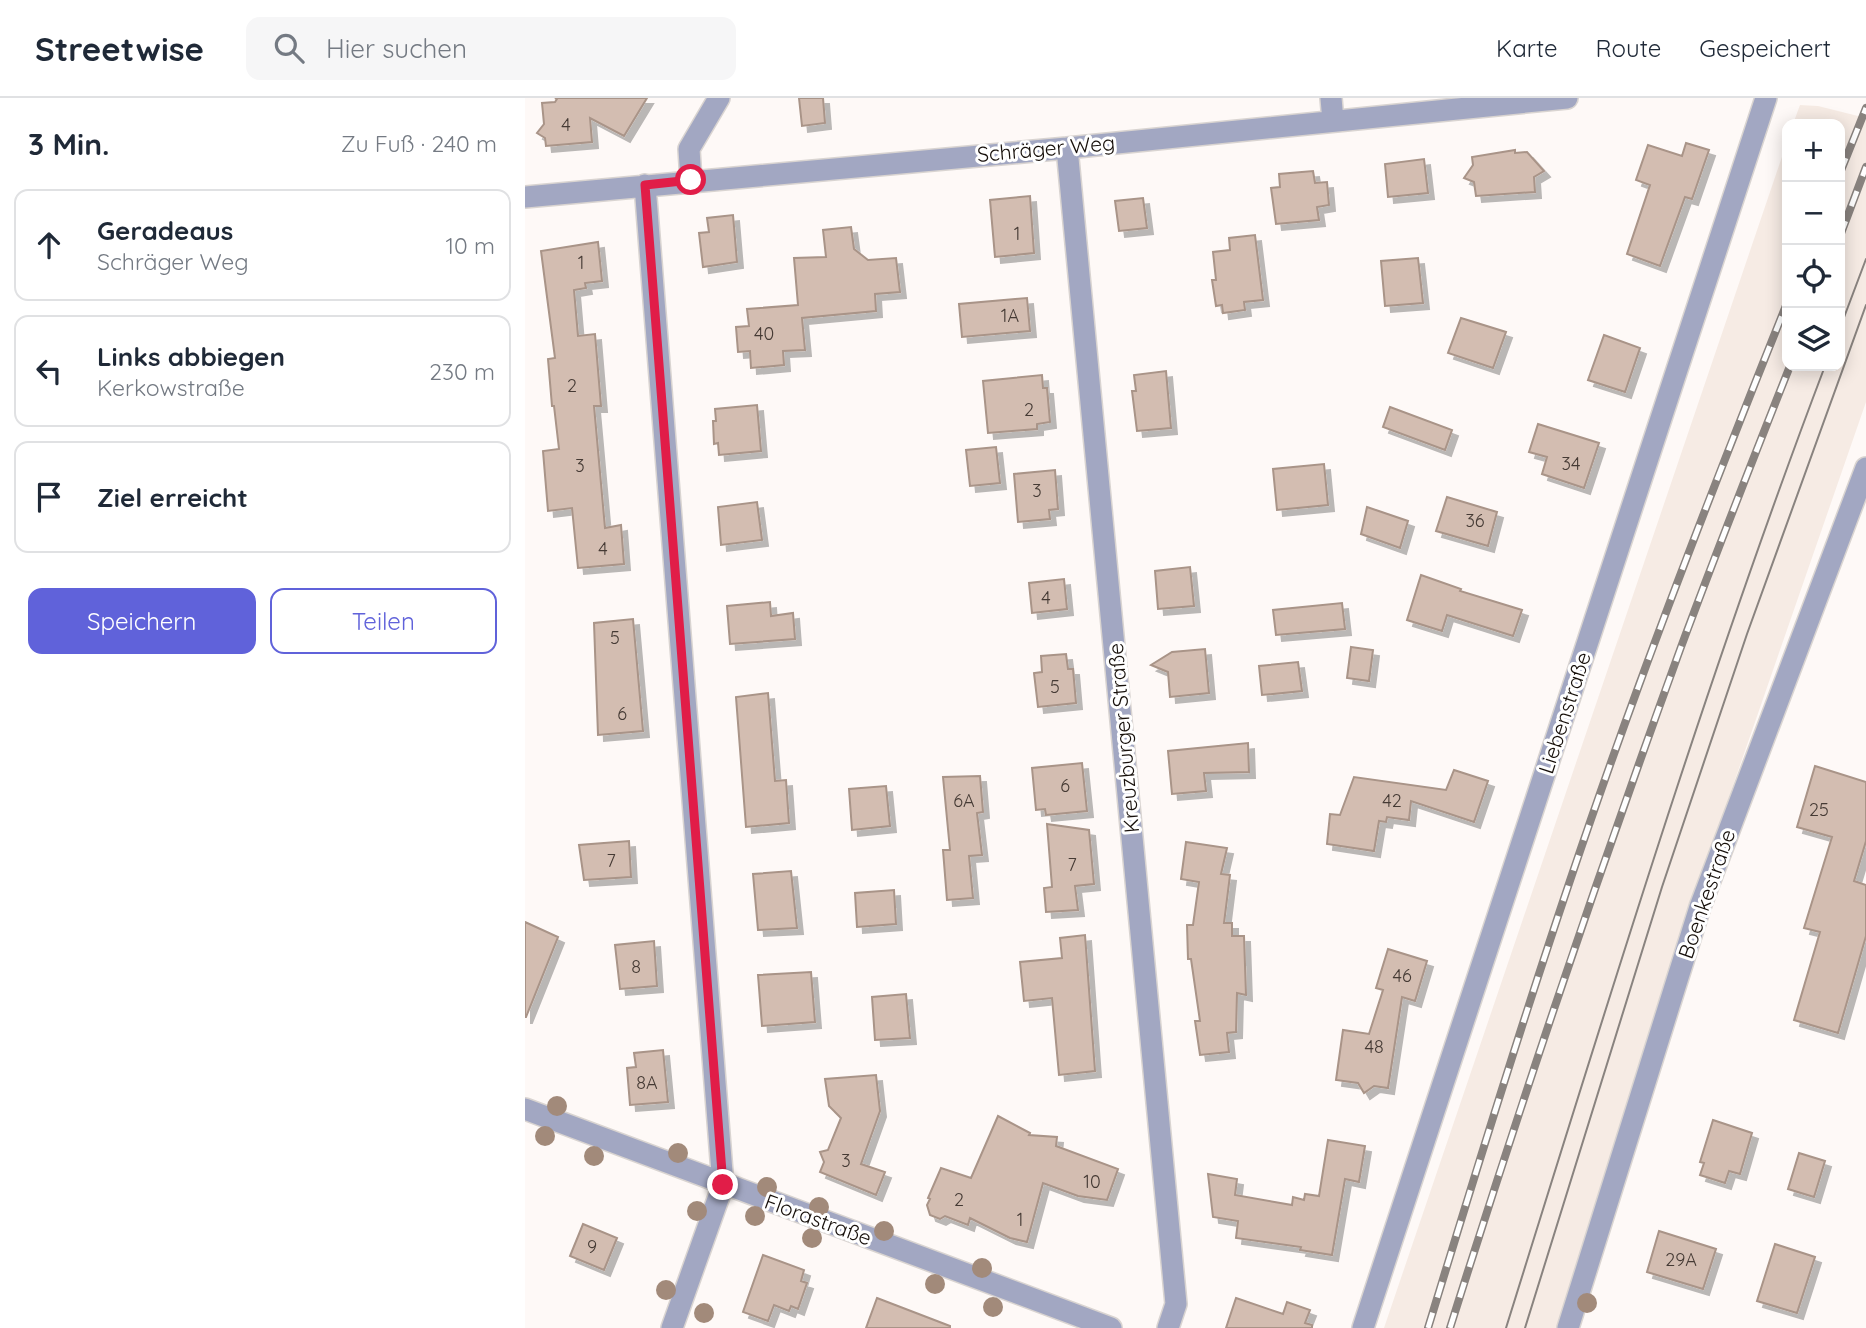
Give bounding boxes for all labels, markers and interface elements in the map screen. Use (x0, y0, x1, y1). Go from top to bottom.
search box (246, 17, 736, 80)
text: Streetwise (35, 28, 204, 69)
icon: search (270, 29, 308, 67)
text: Hier suchen (326, 32, 467, 65)
text: Karte (1496, 33, 1558, 63)
text: Route (1596, 33, 1661, 63)
text: Gespeichert (1699, 33, 1831, 63)
house number: 4 (561, 113, 571, 136)
map controls (1782, 119, 1845, 371)
button: + (1782, 119, 1845, 182)
text: 3 Min. (28, 125, 110, 163)
text: Zu Fuß · 240 m (341, 129, 497, 158)
street label: Schräger Weg (976, 129, 1116, 167)
route start (675, 164, 706, 195)
button: − (1782, 182, 1845, 245)
text: Geradeaus (97, 214, 233, 247)
house number: 1 (1014, 222, 1020, 245)
icon: ahead (30, 226, 68, 264)
text: 10 m (446, 231, 495, 260)
button: locate (1782, 245, 1845, 308)
text: Schräger Weg (97, 247, 249, 276)
house number: 1 (578, 251, 584, 274)
house number: 1A (1001, 304, 1020, 327)
button: layers (1782, 308, 1845, 371)
house number: 40 (754, 322, 774, 345)
text: Links abbiegen (97, 340, 285, 373)
icon: left (30, 352, 68, 390)
text: 230 m (429, 357, 495, 386)
text: Kerkowstraße (97, 373, 245, 402)
house number: 2 (567, 374, 577, 397)
house number: 2 (1024, 398, 1034, 421)
house number: 34 (1562, 452, 1580, 475)
house number: 3 (575, 454, 585, 477)
icon: arrive (30, 478, 68, 516)
house number: 3 (1032, 479, 1042, 502)
text: Ziel erreicht (97, 481, 248, 514)
house number: 36 (1465, 509, 1485, 532)
house number: 4 (598, 537, 608, 560)
house number: 4 (1041, 586, 1051, 609)
button: Speichern (28, 588, 256, 654)
button: Teilen (270, 588, 497, 654)
house number: 5 (610, 626, 620, 649)
street label: Kreuzburger Straße (1102, 642, 1144, 834)
street label: Liebenstraße (1532, 649, 1596, 777)
house number: 5 (1050, 675, 1060, 698)
house number: 6 (617, 702, 627, 725)
house number: 6 (1060, 774, 1070, 797)
house number: 6A (953, 789, 975, 812)
house number: 42 (1382, 789, 1402, 812)
house number: 25 (1809, 798, 1829, 821)
street label: Boenkestraße (1672, 826, 1740, 962)
house number: 7 (606, 849, 616, 872)
house number: 7 (1067, 853, 1077, 876)
house number: 8 (631, 955, 641, 978)
house number: 46 (1392, 964, 1412, 987)
house number: 48 (1364, 1035, 1384, 1058)
house number: 8A (636, 1071, 658, 1094)
house number: 3 (841, 1149, 851, 1172)
route end (707, 1169, 738, 1200)
house number: 10 (1083, 1170, 1101, 1193)
street label: Florastraße (761, 1188, 875, 1250)
house number: 2 (954, 1188, 964, 1211)
house number: 1 (1017, 1208, 1023, 1231)
house number: 9 (587, 1235, 597, 1258)
house number: 29A (1665, 1248, 1697, 1271)

